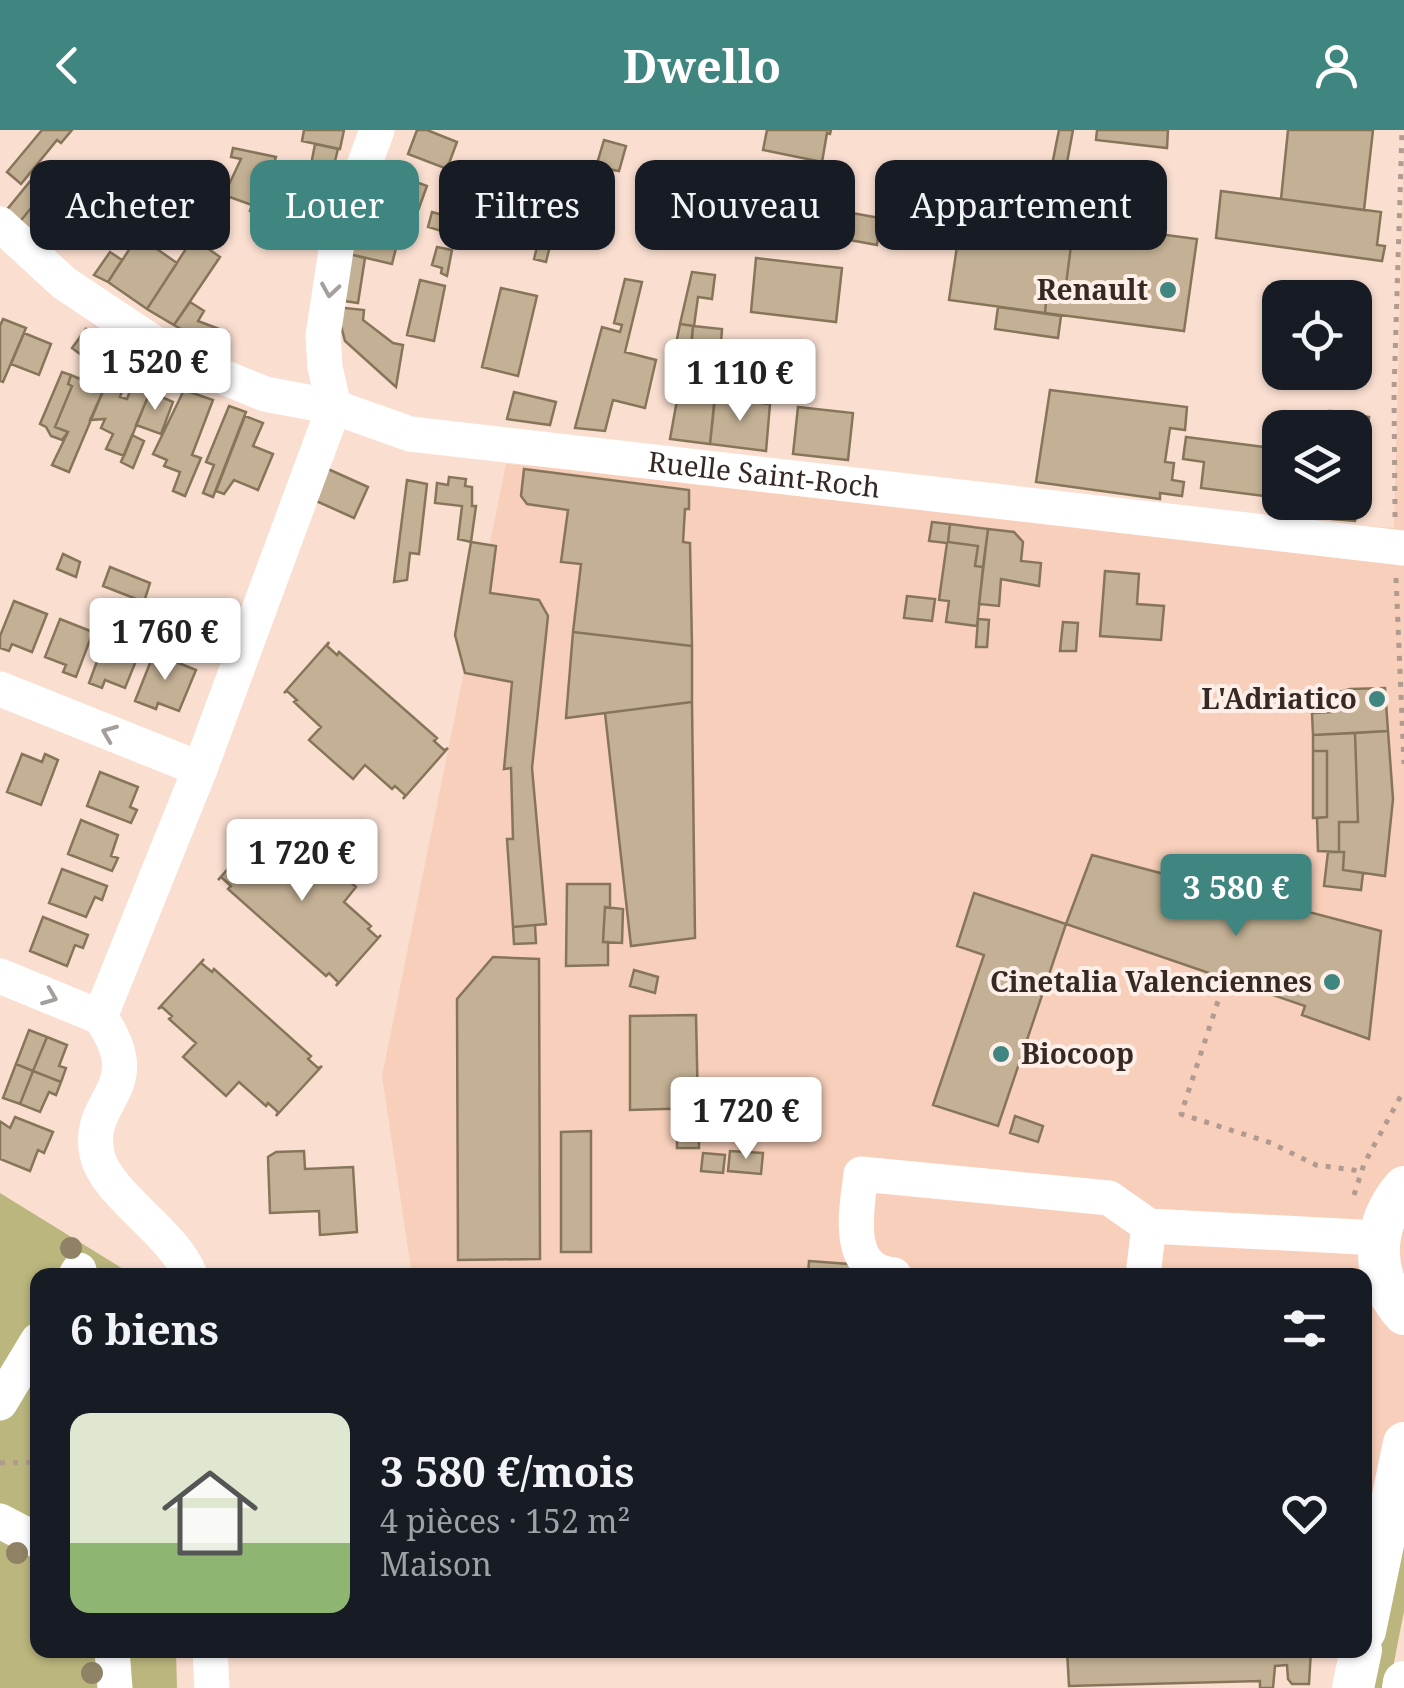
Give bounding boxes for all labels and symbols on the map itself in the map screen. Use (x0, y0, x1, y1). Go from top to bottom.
place label: Renault (1037, 270, 1148, 308)
marker: Renault (1157, 279, 1179, 301)
one-way arrow (320, 281, 341, 298)
pin: 1 520 € (63, 328, 247, 413)
pin: 1 110 € (648, 339, 832, 424)
street label: Ruelle Saint-Roch (646, 441, 882, 506)
pin: 1 760 € (73, 598, 257, 683)
place label: L'Adriatico (1201, 679, 1357, 717)
marker: L'Adriatico (1366, 688, 1388, 710)
one-way arrow (101, 724, 119, 744)
pin: 1 720 € (210, 819, 394, 904)
pin: 3 580 € (1144, 854, 1328, 939)
place label: Cinetalia Valenciennes (990, 962, 1312, 1000)
marker: Cinetalia Valenciennes (1321, 971, 1343, 993)
one-way arrow (40, 985, 58, 1005)
place label: Biocoop (1021, 1034, 1134, 1072)
marker: Biocoop (990, 1043, 1012, 1065)
pin: 1 720 € (654, 1077, 838, 1162)

